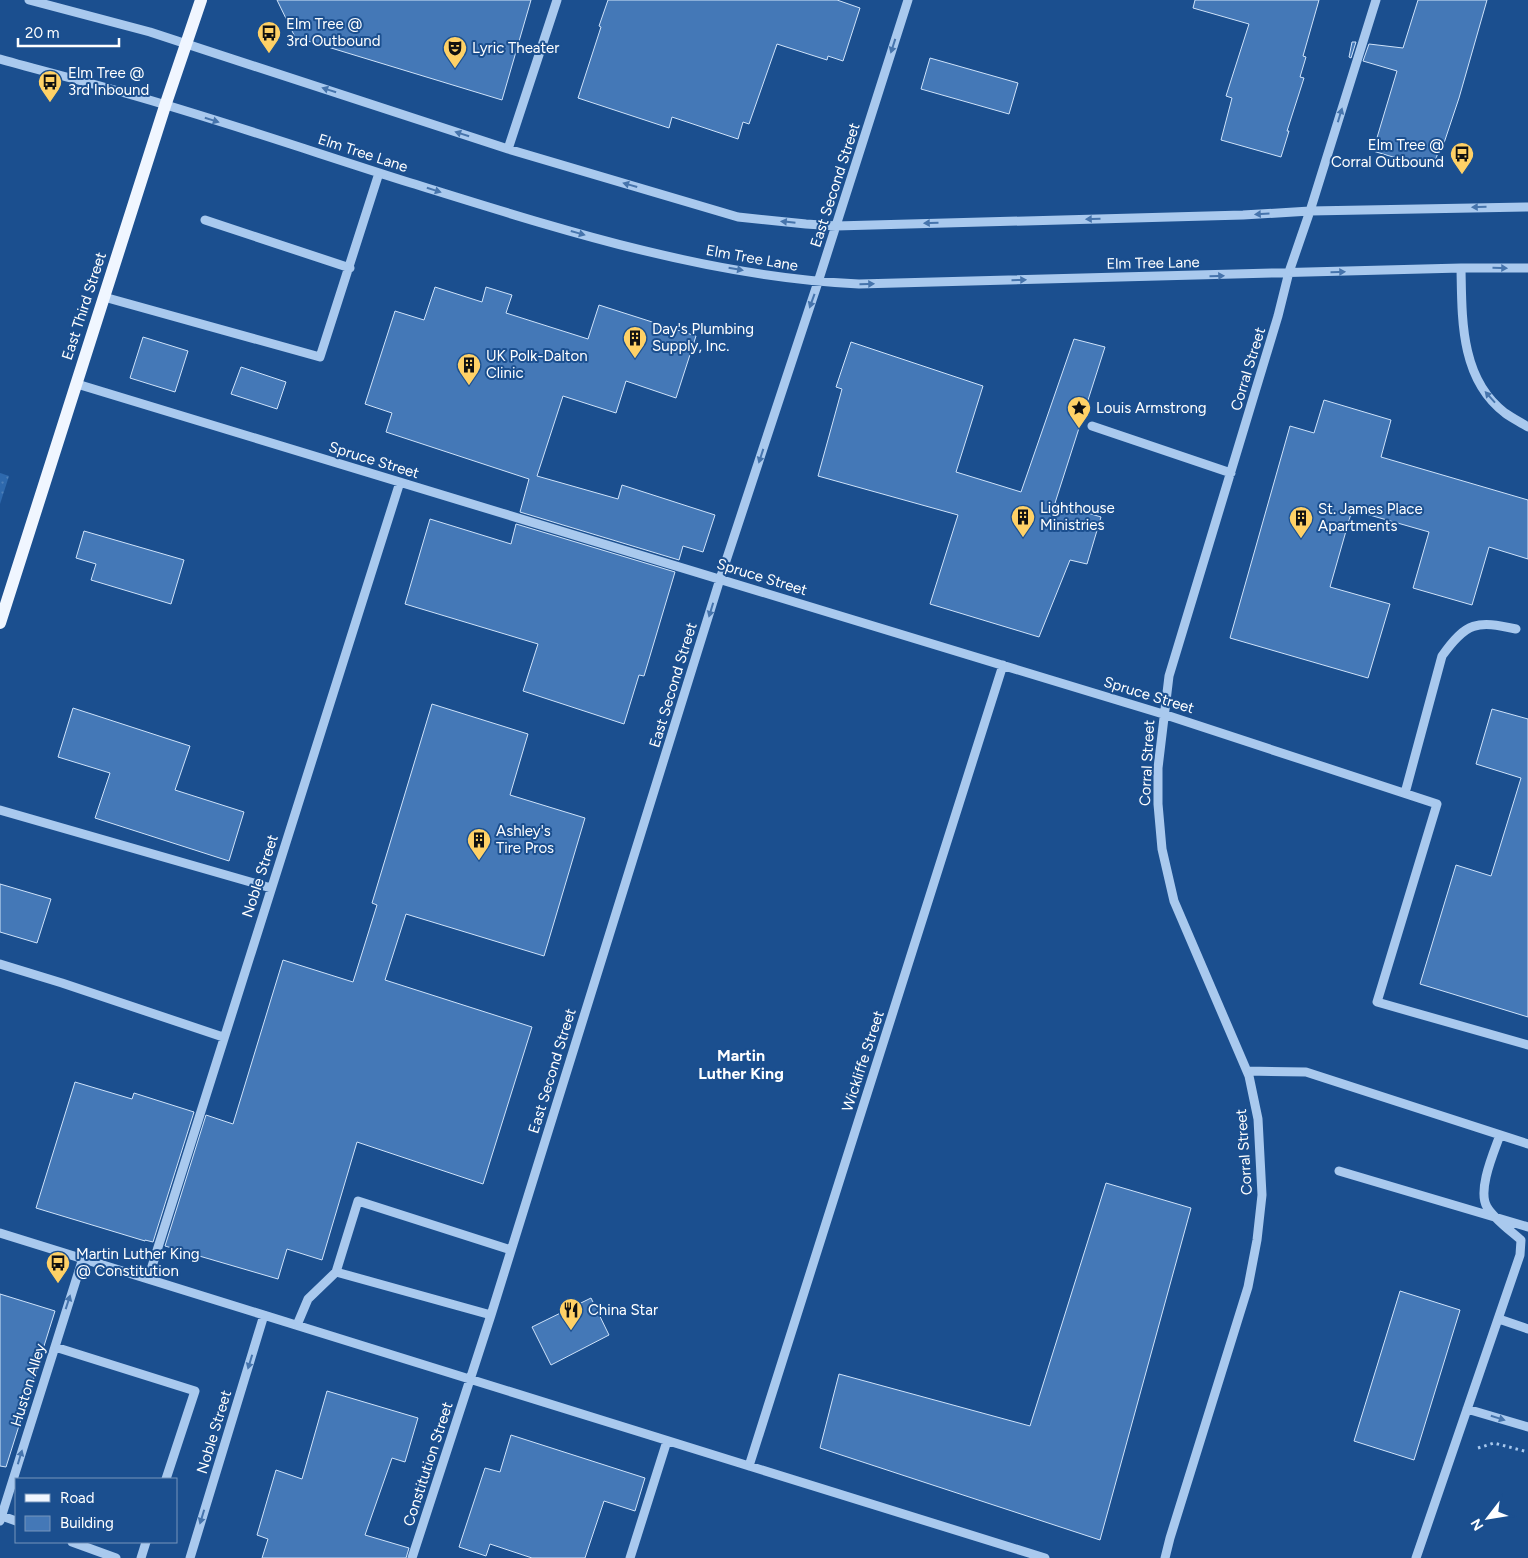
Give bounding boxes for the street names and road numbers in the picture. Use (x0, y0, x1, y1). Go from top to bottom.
street label: East Second Street (806, 120, 864, 250)
street label: Elm Tree Lane (316, 130, 410, 176)
street label: Elm Tree Lane (704, 241, 800, 275)
street label: East Third Street (58, 249, 110, 362)
street label: Elm Tree Lane (1106, 253, 1200, 273)
street label: Corral Street (1227, 325, 1269, 413)
street label: Spruce Street (327, 438, 422, 482)
street label: Spruce Street (715, 555, 810, 599)
street label: East Second Street (645, 620, 701, 750)
street label: Spruce Street (1102, 673, 1197, 717)
street label: Corral Street (1136, 719, 1158, 807)
street label: Noble Street (238, 832, 282, 920)
street label: East Second Street (524, 1006, 580, 1136)
street label: Wickliffe Street (838, 1008, 888, 1114)
street label: Corral Street (1232, 1108, 1256, 1196)
street label: Huston Alley (7, 1341, 49, 1429)
street label: Noble Street (193, 1388, 235, 1476)
street label: Constitution Street (399, 1399, 457, 1529)

